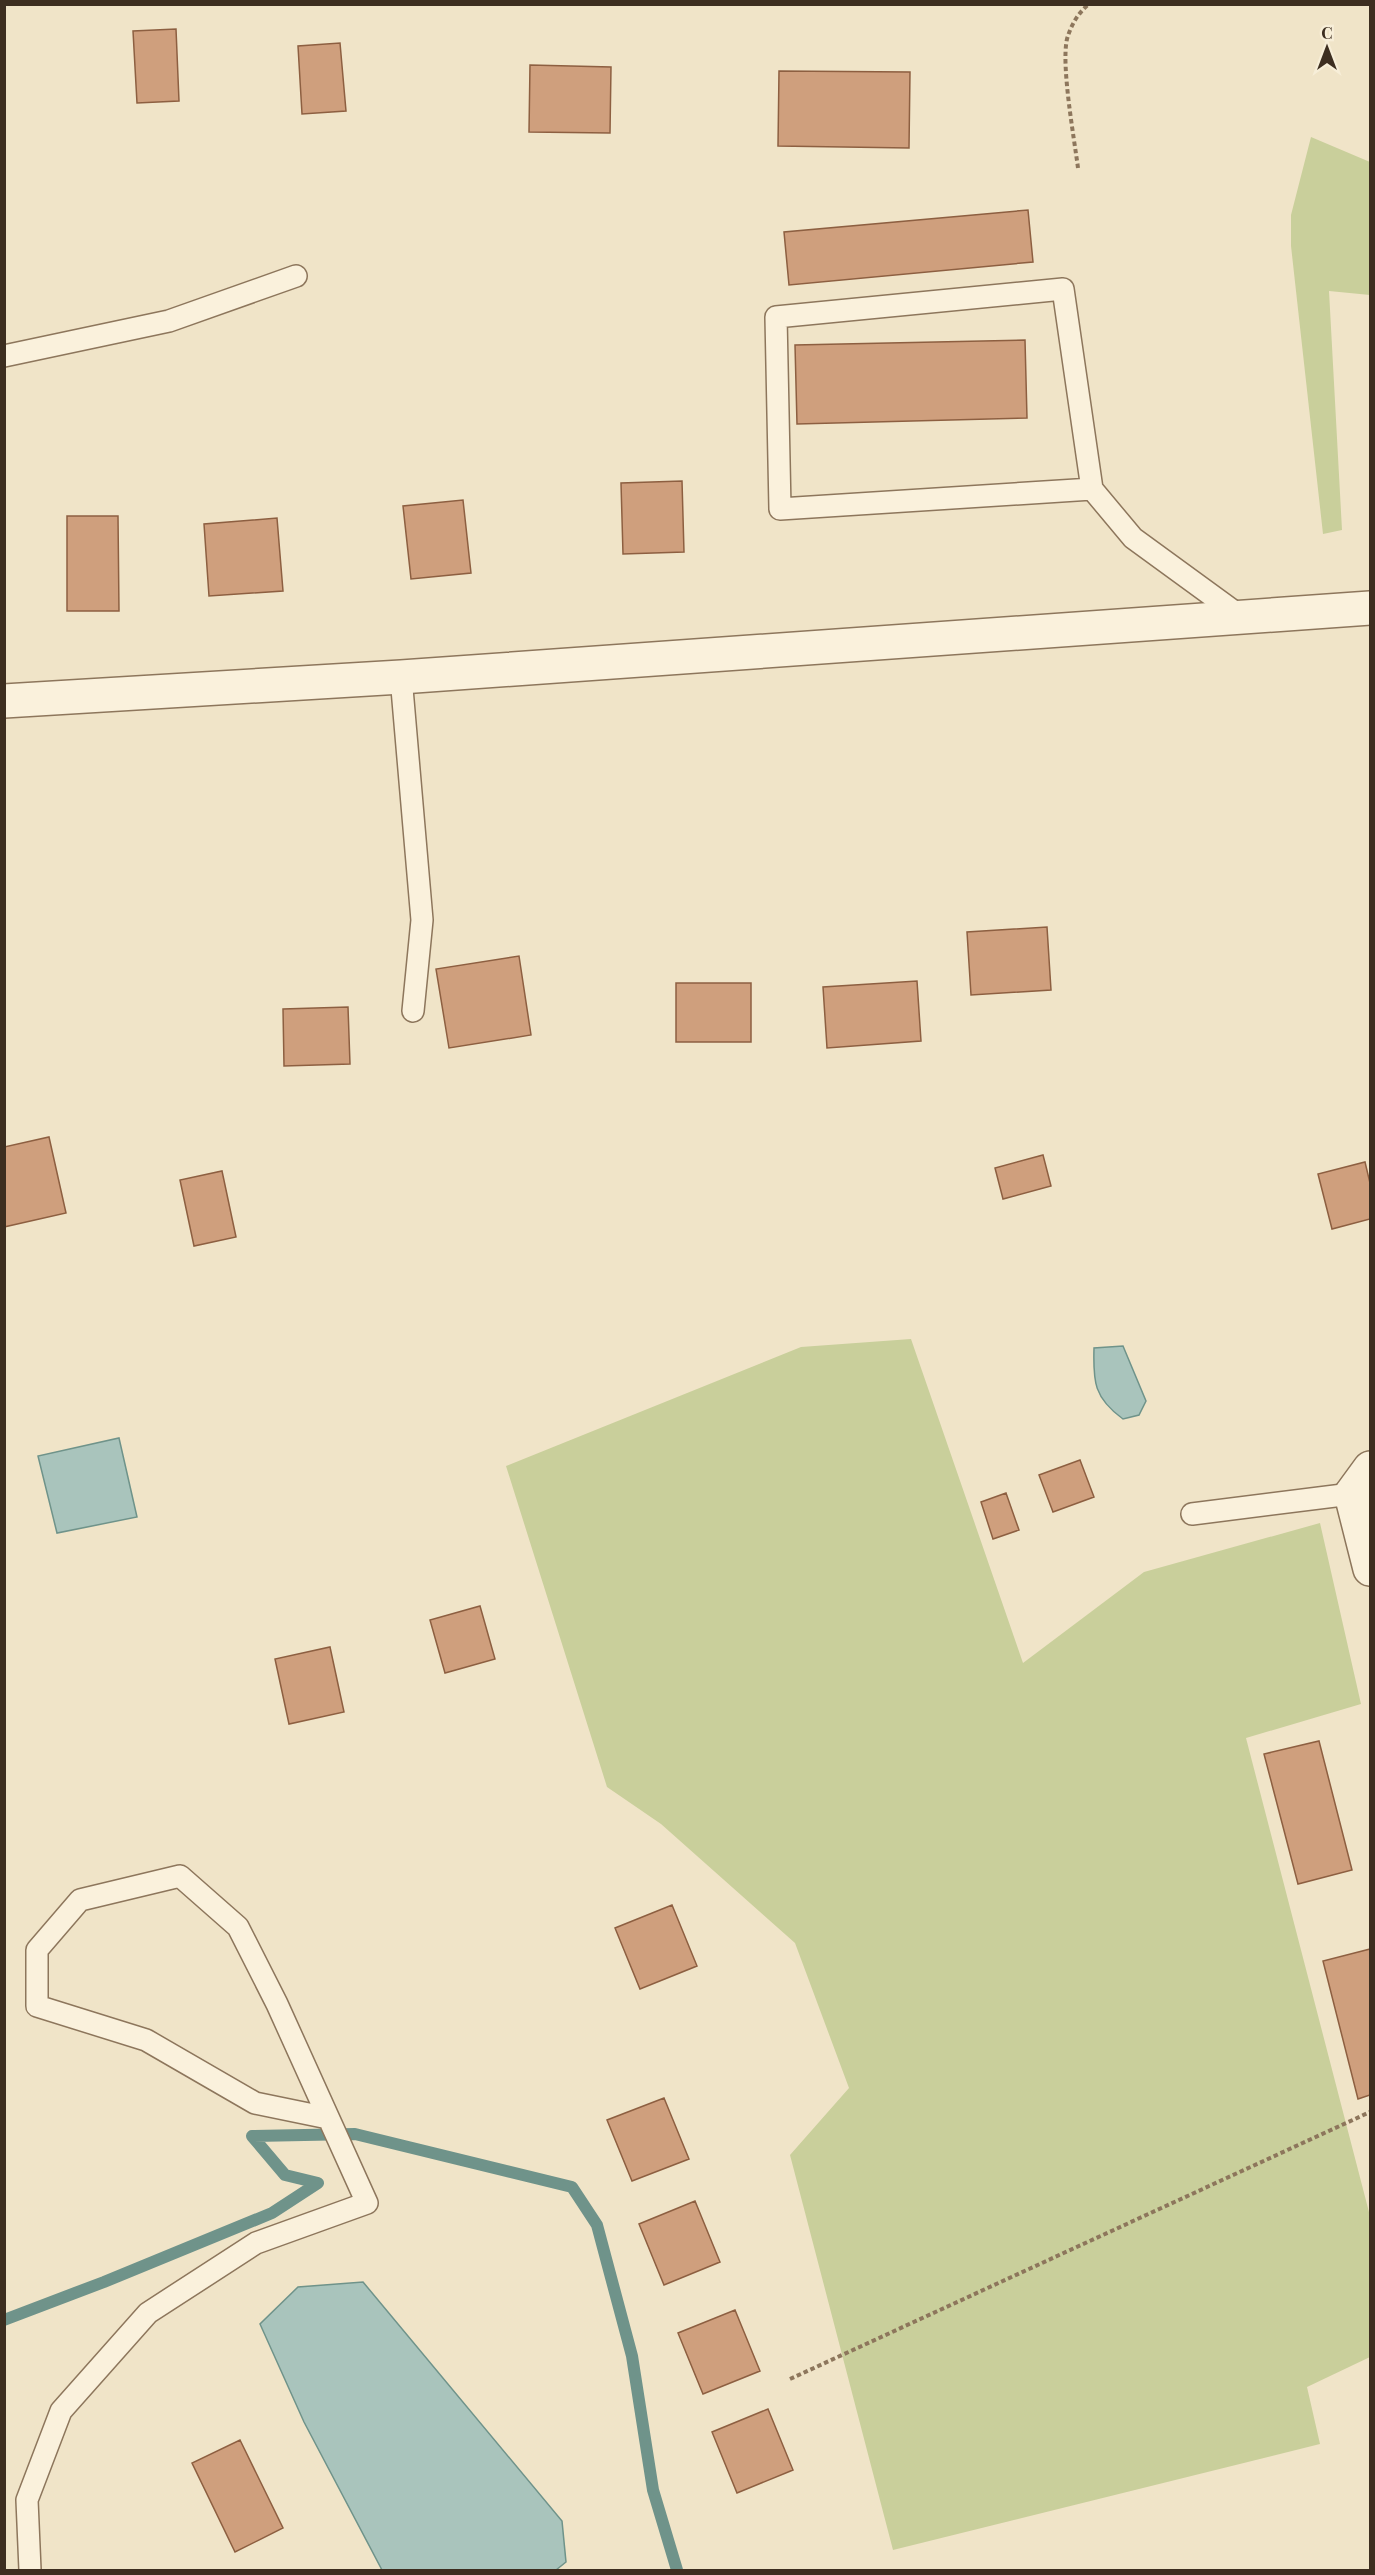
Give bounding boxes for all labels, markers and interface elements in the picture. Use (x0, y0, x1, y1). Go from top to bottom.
north arrow (1297, 18, 1357, 78)
text: С (1321, 22, 1333, 43)

